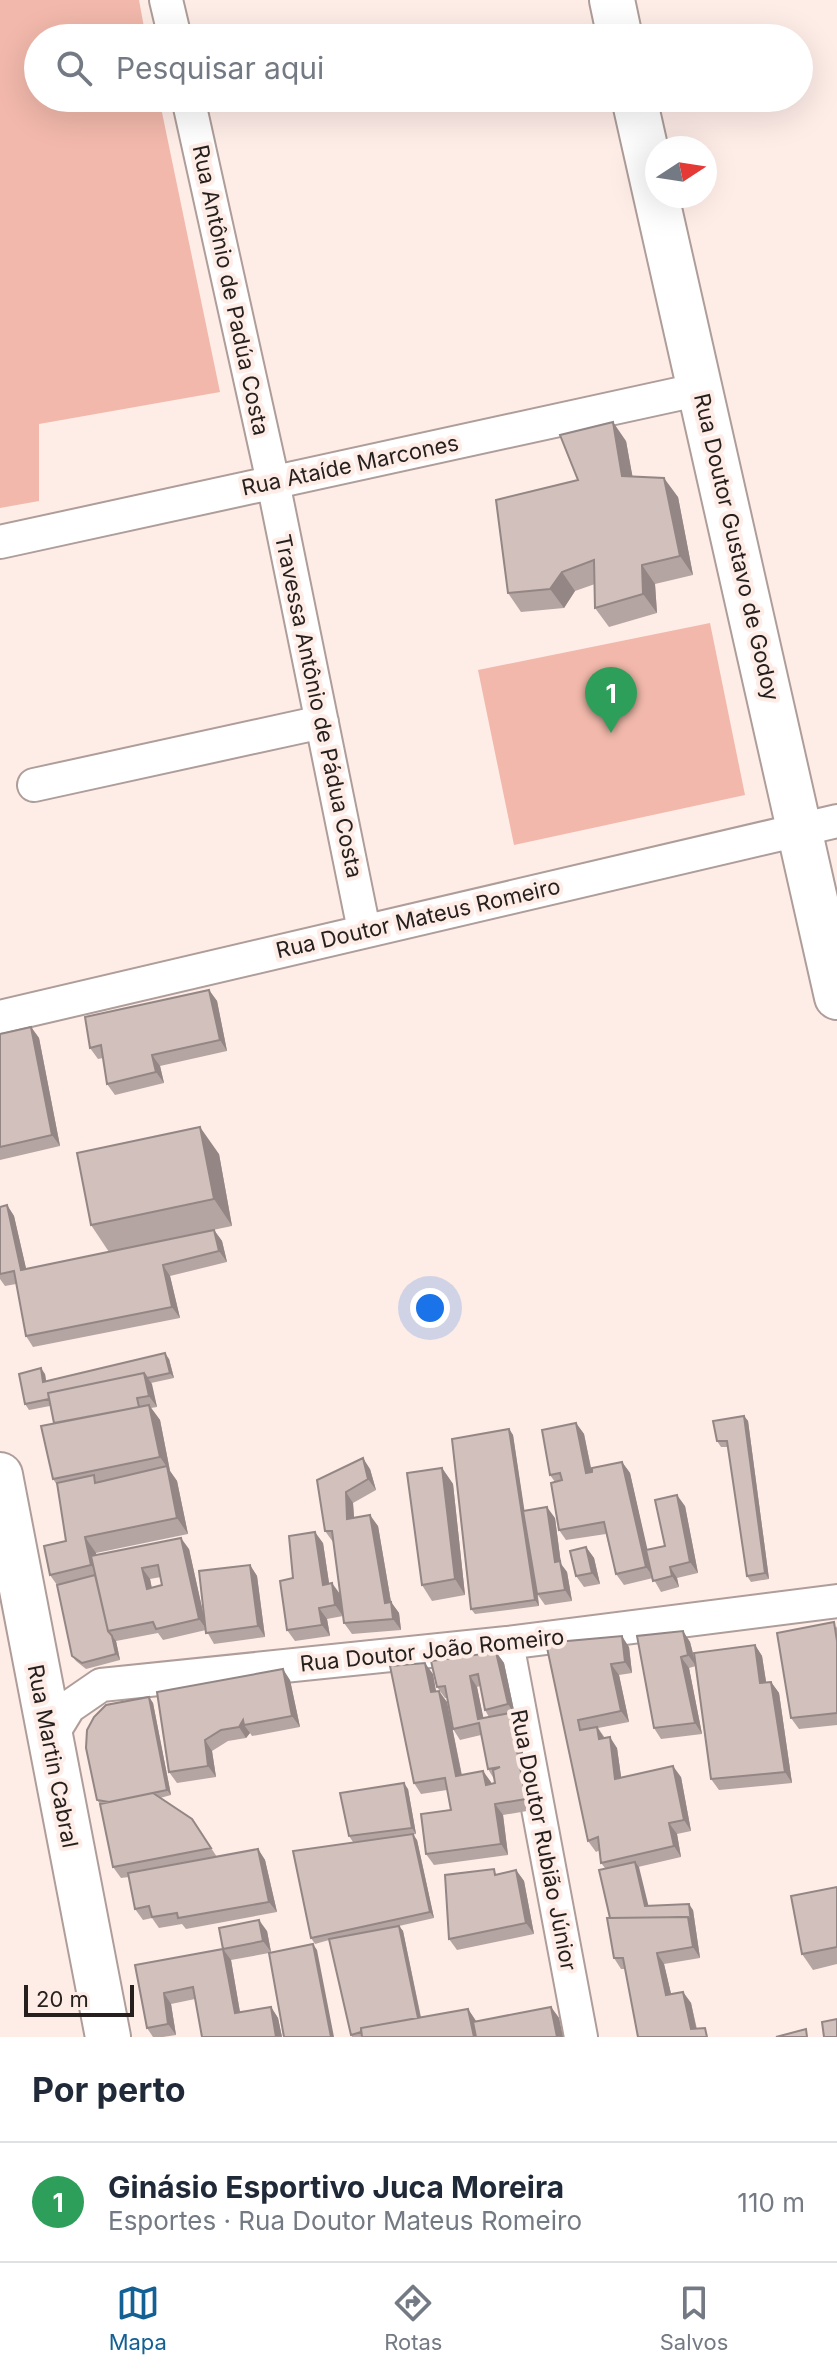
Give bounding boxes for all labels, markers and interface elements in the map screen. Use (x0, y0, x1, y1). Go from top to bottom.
search box (24, 24, 813, 112)
icon: search (52, 46, 96, 90)
text: Pesquisar aqui (116, 50, 324, 86)
north arrow (645, 136, 717, 208)
street label: Rua Antônio de Padúa Costa (187, 142, 275, 438)
street label: Rua Doutor Gustavo de Godoy (689, 391, 785, 703)
street label: Rua Ataíde Marcones (239, 429, 461, 501)
street label: Travessa Antônio de Pádua Costa (270, 532, 368, 880)
pin: 1 (585, 667, 637, 733)
street label: Rua Doutor Mateus Romeiro (273, 873, 563, 963)
your location (410, 1288, 450, 1328)
street label: Rua Doutor João Romeiro (299, 1623, 565, 1677)
street label: Rua Martin Cabral (22, 1662, 84, 1850)
street label: Rua Doutor Rubião Júnior (506, 1707, 582, 1973)
scale bar (24, 1981, 134, 2017)
text: 20 m (36, 1986, 89, 2012)
text: Por perto (32, 2069, 186, 2110)
text: Ginásio Esportivo Juca Moreira (108, 2169, 564, 2205)
text: 1 (52, 2187, 64, 2218)
text: 110 m (737, 2187, 805, 2218)
text: Esportes · Rua Doutor Mateus Romeiro (108, 2205, 582, 2236)
tab: Mapa (109, 2281, 167, 2355)
tab: Rotas (384, 2281, 442, 2355)
tab: Salvos (660, 2281, 728, 2355)

